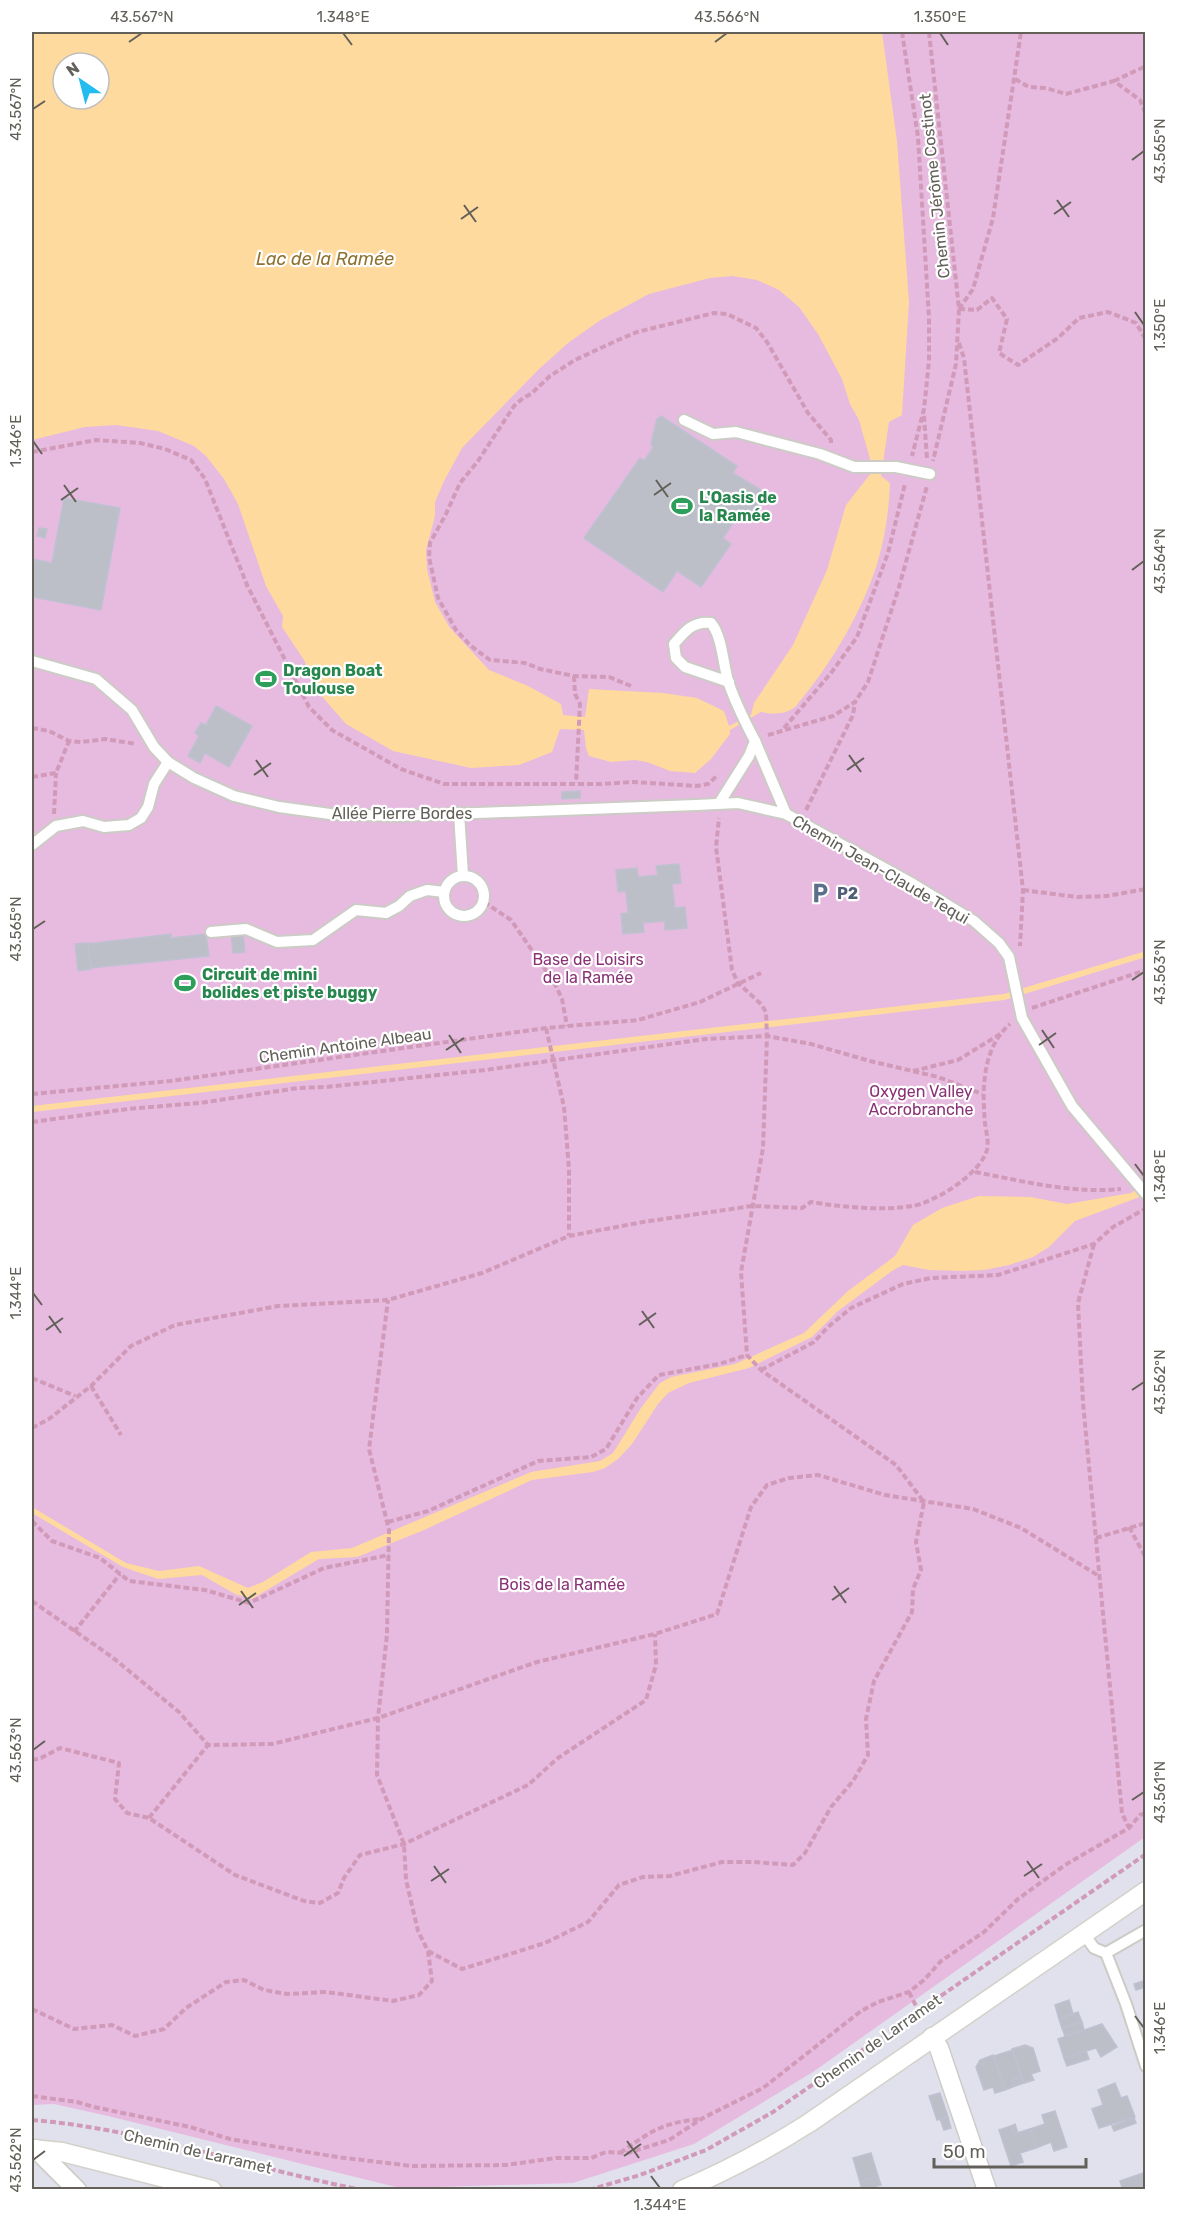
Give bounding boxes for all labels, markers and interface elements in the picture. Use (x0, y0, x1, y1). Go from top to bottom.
text: 43.567°N (110, 8, 174, 26)
text: 1.348°E (317, 8, 369, 26)
text: 43.566°N (694, 8, 760, 26)
text: 1.350°E (914, 8, 966, 26)
north arrow (51, 51, 111, 111)
text: N (63, 58, 83, 80)
text: 43.567°N (7, 77, 25, 141)
street label: Chemin Jérôme Costinot (915, 93, 954, 279)
text: 43.565°N (1151, 118, 1169, 184)
water label: Lac de la Ramée (256, 248, 394, 270)
text: 1.350°E (1151, 299, 1169, 351)
text: 1.346°E (7, 415, 25, 467)
place label: L'Oasis de la Ramée (699, 488, 777, 525)
sports icon: L'Oasis de la Ramée (670, 494, 694, 518)
text: 43.564°N (1151, 528, 1169, 594)
place label: Dragon Boat Toulouse (283, 661, 383, 698)
sports icon: Dragon Boat Toulouse (254, 667, 278, 691)
street label: Allée Pierre Bordes (332, 804, 472, 823)
street label: Chemin Jean-Claude Tequi (789, 811, 973, 928)
parking icon: P2 (808, 881, 832, 905)
place label: P2 (837, 884, 858, 903)
text: 43.565°N (7, 896, 25, 962)
text: 43.563°N (1151, 939, 1169, 1005)
park label: Base de Loisirs de la Ramée (532, 950, 644, 987)
place label: Circuit de mini bolides et piste buggy (202, 965, 378, 1002)
sports icon: Circuit de mini bolides et piste buggy (173, 971, 197, 995)
street label: Chemin Antoine Albeau (258, 1024, 433, 1067)
park label: Oxygen Valley Accrobranche (869, 1082, 973, 1119)
text: 1.348°E (1151, 1150, 1169, 1202)
text: 1.344°E (7, 1267, 25, 1319)
text: 43.562°N (1151, 1349, 1169, 1415)
park label: Bois de la Ramée (499, 1575, 625, 1594)
text: 43.563°N (7, 1717, 25, 1783)
text: 43.561°N (1151, 1761, 1169, 1823)
street label: Chemin de Larramet (810, 1990, 945, 2093)
text: 1.346°E (1151, 2002, 1169, 2054)
street label: Chemin de Larramet (122, 2125, 274, 2178)
text: 43.562°N (7, 2127, 25, 2193)
scale bar (934, 2131, 1086, 2169)
text: 50 m (943, 2141, 986, 2163)
text: 1.344°E (634, 2196, 686, 2214)

